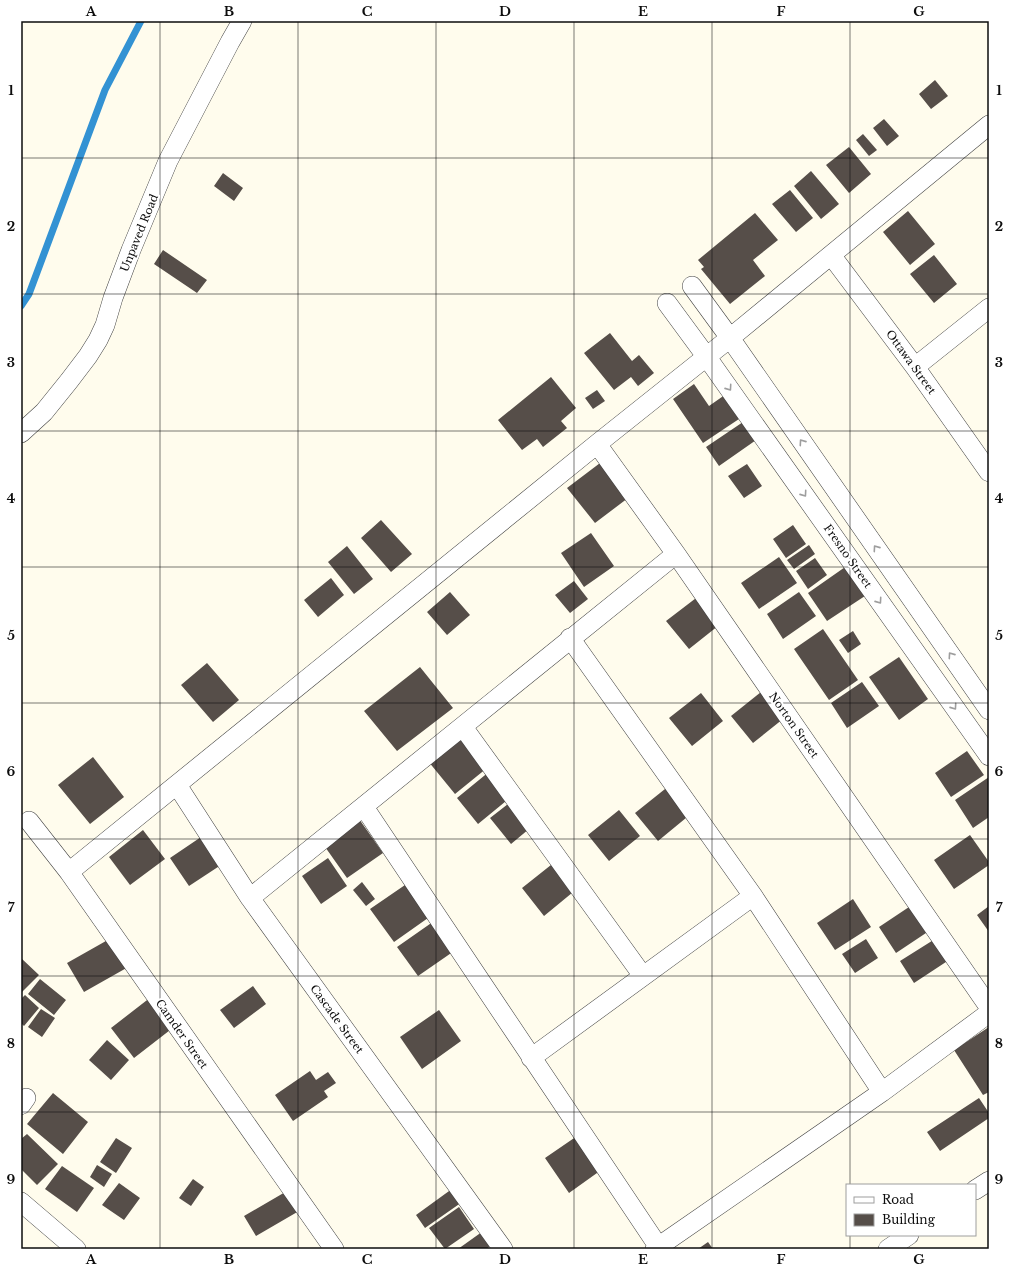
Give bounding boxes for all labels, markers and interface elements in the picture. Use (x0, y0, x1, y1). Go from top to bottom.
text: A (85, 3, 97, 20)
text: B (224, 3, 234, 20)
text: C (362, 3, 373, 20)
text: D (499, 3, 511, 20)
text: E (638, 3, 648, 20)
text: F (777, 3, 786, 20)
text: G (913, 3, 925, 20)
text: 1 (8, 82, 14, 99)
text: 1 (996, 82, 1002, 99)
street label: Unpaved Road (117, 192, 161, 274)
text: 2 (7, 218, 15, 235)
text: 2 (995, 218, 1003, 235)
street label: Ottawa Street (883, 327, 940, 398)
text: 3 (7, 354, 15, 371)
text: 3 (995, 354, 1003, 371)
one-way arrow (724, 384, 731, 391)
one-way arrow (800, 439, 807, 446)
text: 4 (7, 490, 16, 507)
one-way arrow (799, 490, 806, 497)
text: 4 (995, 490, 1004, 507)
street label: Fresno Street (821, 521, 876, 591)
one-way arrow (873, 545, 881, 552)
one-way arrow (874, 596, 881, 603)
text: 5 (7, 627, 15, 644)
text: 5 (995, 627, 1003, 644)
one-way arrow (949, 652, 956, 659)
street label: Norton Street (766, 689, 822, 761)
one-way arrow (949, 702, 956, 709)
text: 6 (7, 763, 16, 780)
text: 6 (995, 763, 1004, 780)
text: 7 (8, 899, 15, 916)
text: 7 (996, 899, 1003, 916)
street label: Cascade Street (307, 982, 367, 1057)
street label: Camder Street (153, 997, 212, 1072)
text: 8 (7, 1035, 15, 1052)
text: 8 (995, 1035, 1003, 1052)
text: 9 (7, 1171, 16, 1188)
text: 9 (995, 1171, 1004, 1188)
legend (846, 1184, 976, 1236)
text: Road (882, 1192, 914, 1207)
text: Building (882, 1212, 936, 1227)
text: A (85, 1251, 97, 1268)
text: B (224, 1251, 234, 1268)
text: C (362, 1251, 373, 1268)
text: D (499, 1251, 511, 1268)
text: E (638, 1251, 648, 1268)
text: F (777, 1251, 786, 1268)
text: G (913, 1251, 925, 1268)

